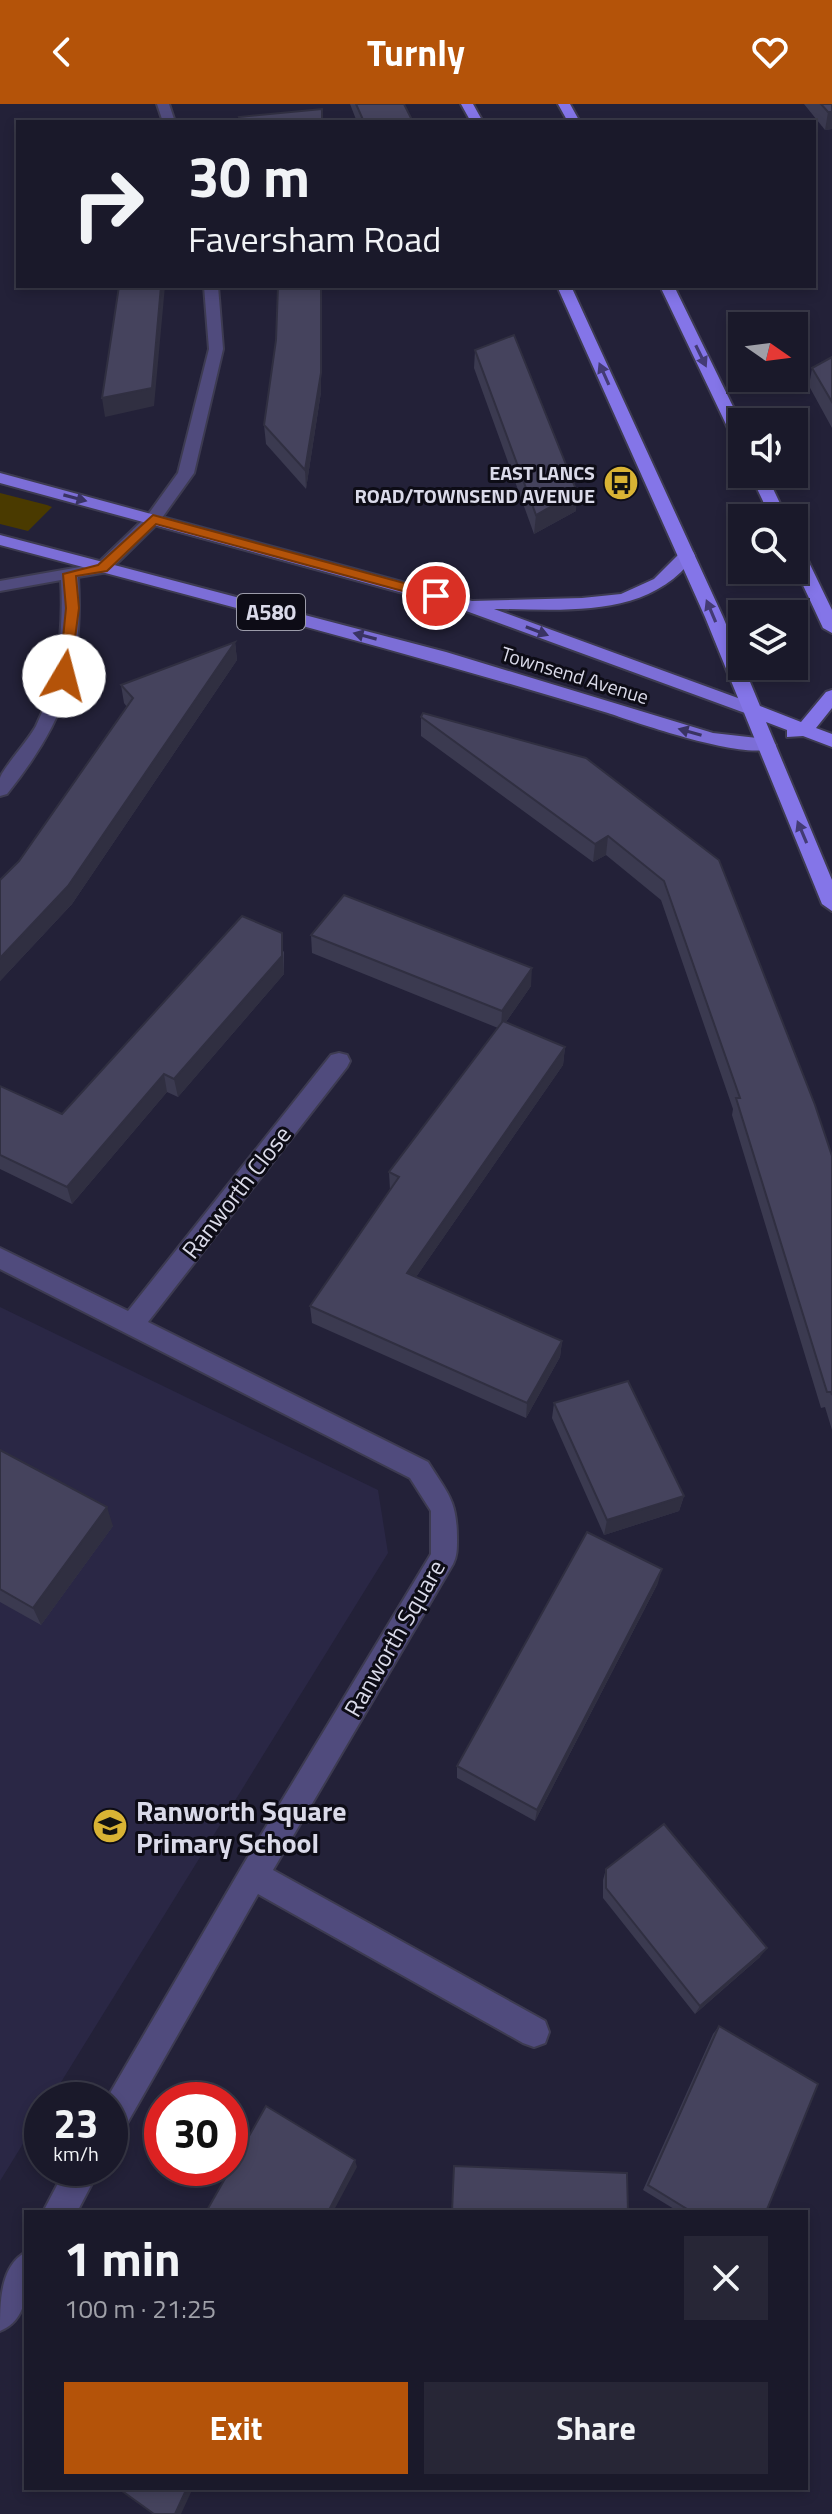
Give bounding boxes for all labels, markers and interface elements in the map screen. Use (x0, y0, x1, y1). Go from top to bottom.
text: Turnly (367, 25, 465, 80)
icon: back (40, 30, 84, 74)
icon: heart (748, 30, 792, 74)
text: 30 m (188, 134, 310, 219)
icon: right (56, 152, 160, 256)
text: Faversham Road (188, 211, 441, 266)
north arrow (728, 312, 808, 392)
map controls (728, 312, 808, 680)
one-way arrow (694, 344, 708, 368)
one-way arrow (597, 362, 611, 386)
button: sound (728, 408, 808, 488)
place label: EAST LANCS ROAD/TOWNSEND AVENUE (354, 457, 595, 511)
bus stop icon: EAST LANCS ROAD/TOWNSEND AVENUE (602, 464, 640, 502)
one-way arrow (64, 492, 88, 505)
button: search (728, 504, 808, 584)
pin (402, 562, 470, 630)
icon: arrive (414, 574, 458, 618)
road number: A580 (237, 594, 305, 630)
one-way arrow (704, 599, 718, 623)
button: layers (728, 600, 808, 680)
one-way arrow (526, 625, 550, 638)
one-way arrow (352, 630, 377, 642)
position arrow (22, 634, 106, 718)
street label: Townsend Avenue (497, 638, 653, 712)
one-way arrow (678, 725, 702, 738)
one-way arrow (795, 820, 808, 844)
street label: Ranworth Close (173, 1118, 299, 1266)
street label: Ranworth Square (334, 1553, 454, 1723)
place label: Ranworth Square Primary School (136, 1789, 347, 1864)
school or university icon: Ranworth Square Primary School (91, 1807, 129, 1845)
speed limit sign: 30 (144, 2082, 248, 2186)
text: 23 (54, 2093, 98, 2154)
text: km/h (53, 2138, 99, 2169)
text: 1 min (64, 2222, 181, 2295)
button: close (684, 2236, 768, 2320)
text: 100 m · 21:25 (64, 2289, 216, 2328)
button: Exit (64, 2382, 408, 2474)
button: Share (424, 2382, 768, 2474)

